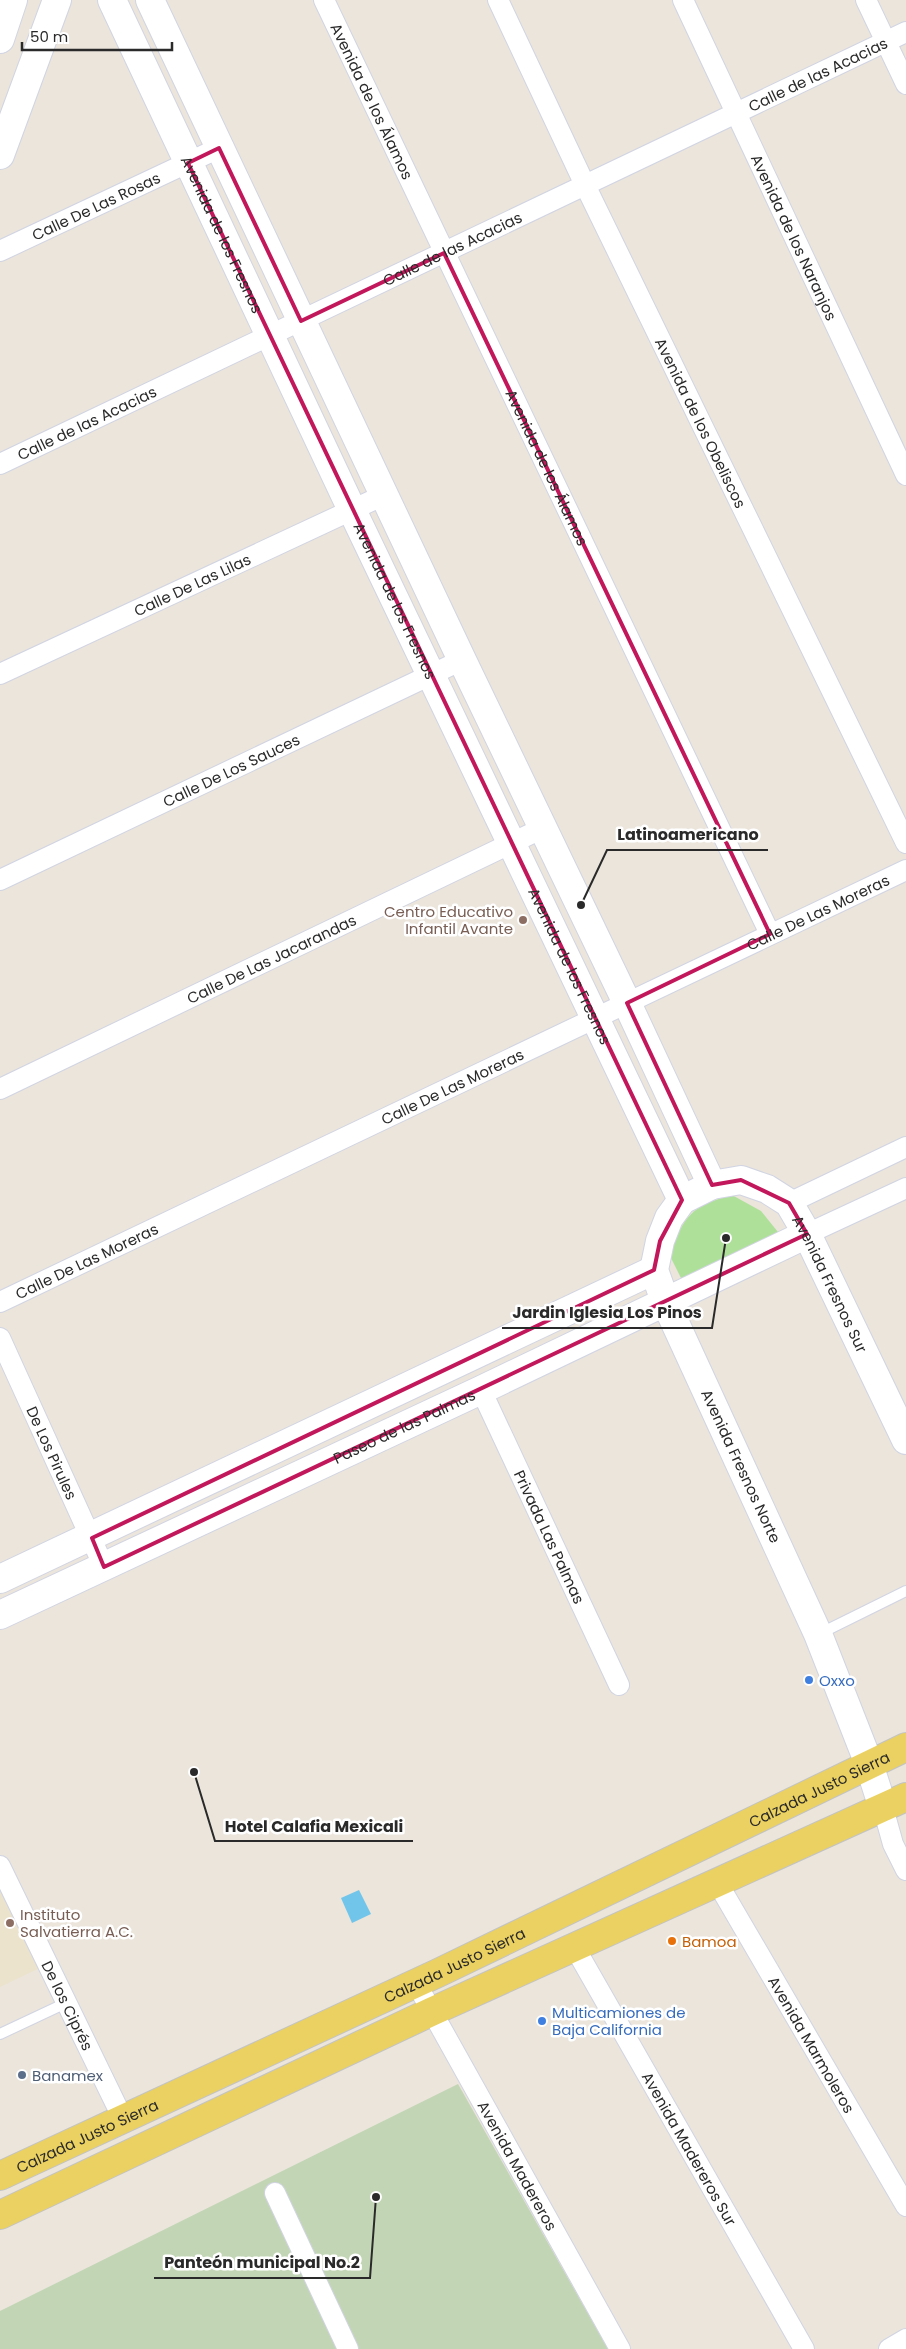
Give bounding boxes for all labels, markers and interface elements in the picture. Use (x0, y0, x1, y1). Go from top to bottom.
street label: Avenida de los Álamos (326, 19, 419, 183)
scale bar (22, 20, 172, 52)
text: 50 m (30, 26, 68, 47)
street label: Calle de las Acacias (745, 32, 891, 116)
street label: Avenida de los Naranjos (746, 151, 842, 324)
street label: Avenida de los Fresnos (176, 152, 268, 317)
street label: Calle De Las Rosas (28, 167, 164, 245)
street label: Calle de las Acacias (379, 206, 525, 291)
street label: Avenida de los Obeliscos (651, 334, 752, 512)
street label: Calle de las Acacias (14, 380, 160, 465)
street label: Avenida de los Álamos (501, 386, 594, 549)
street label: Avenida de los Fresnos (349, 519, 442, 683)
street label: Calle De Las Lilas (130, 548, 254, 621)
street label: Calle De Los Sauces (159, 728, 303, 811)
callout: Latinoamericano (607, 819, 768, 850)
text: Latinoamericano (617, 823, 759, 846)
street label: Calle De Las Moreras (743, 869, 893, 955)
street label: Avenida de los Fresnos (524, 884, 617, 1048)
place label: Centro Educativo Infantil Avante (384, 901, 513, 939)
street label: Calle De Las Jacarandas (183, 909, 360, 1008)
marker: Centro Educativo Infantil Avante (517, 914, 529, 926)
street label: Calle De Las Moreras (377, 1043, 527, 1129)
street label: Avenida Fresnos Sur (788, 1211, 873, 1356)
street label: Calle De Las Moreras (12, 1218, 162, 1304)
callout: Jardin Iglesia Los Pinos (502, 1297, 712, 1328)
text: Jardin Iglesia Los Pinos (512, 1301, 702, 1324)
street label: Paseo de las Palmas (329, 1384, 479, 1468)
street label: Avenida Fresnos Norte (696, 1386, 786, 1546)
street label: De Los Pirules (22, 1403, 82, 1503)
street label: Privada Las Palmas (509, 1466, 590, 1607)
place label: Oxxo (819, 1670, 855, 1691)
marker: Oxxo (803, 1674, 815, 1686)
street label: Calzada Justo Sierra (745, 1746, 893, 1832)
callout: Hotel Calafia Mexicali (215, 1810, 413, 1841)
text: Hotel Calafia Mexicali (225, 1815, 403, 1838)
place label: Instituto Salvatierra A.C. (20, 1904, 133, 1942)
marker: Instituto Salvatierra A.C. (4, 1917, 16, 1929)
street label: Calzada Justo Sierra (380, 1922, 529, 2007)
place label: Bamoa (682, 1931, 737, 1952)
marker: Bamoa (666, 1935, 678, 1947)
street label: De los Ciprés (37, 1957, 99, 2054)
street label: Avenida Marmoleros (764, 1972, 860, 2117)
place label: Multicamiones de Baja California (552, 2002, 686, 2040)
marker: Multicamiones de Baja California (536, 2015, 548, 2027)
place label: Banamex (32, 2065, 103, 2086)
street label: Avenida Madereros Sur (637, 2068, 742, 2230)
marker: Banamex (16, 2069, 28, 2081)
street label: Calzada Justo Sierra (13, 2094, 162, 2178)
street label: Avenida Madereros (473, 2097, 563, 2235)
callout: Panteón municipal No.2 (154, 2247, 370, 2278)
text: Panteón municipal No.2 (164, 2251, 360, 2274)

